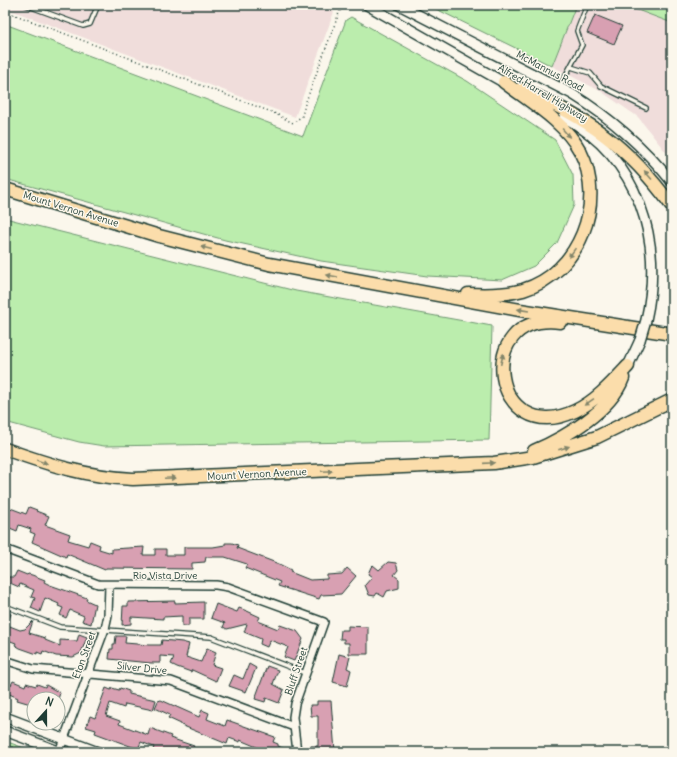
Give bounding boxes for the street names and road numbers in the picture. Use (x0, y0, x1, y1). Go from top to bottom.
street label: McMannus Road (514, 48, 586, 94)
street label: Alfred Harrell Highway (496, 61, 590, 125)
street label: Mount Vernon Avenue (22, 188, 120, 230)
street label: Mount Vernon Avenue (207, 465, 307, 483)
street label: Rio Vista Drive (133, 569, 197, 582)
street label: Eton Street (69, 629, 99, 681)
street label: Bluff Street (282, 645, 311, 697)
street label: Silver Drive (116, 659, 168, 677)

